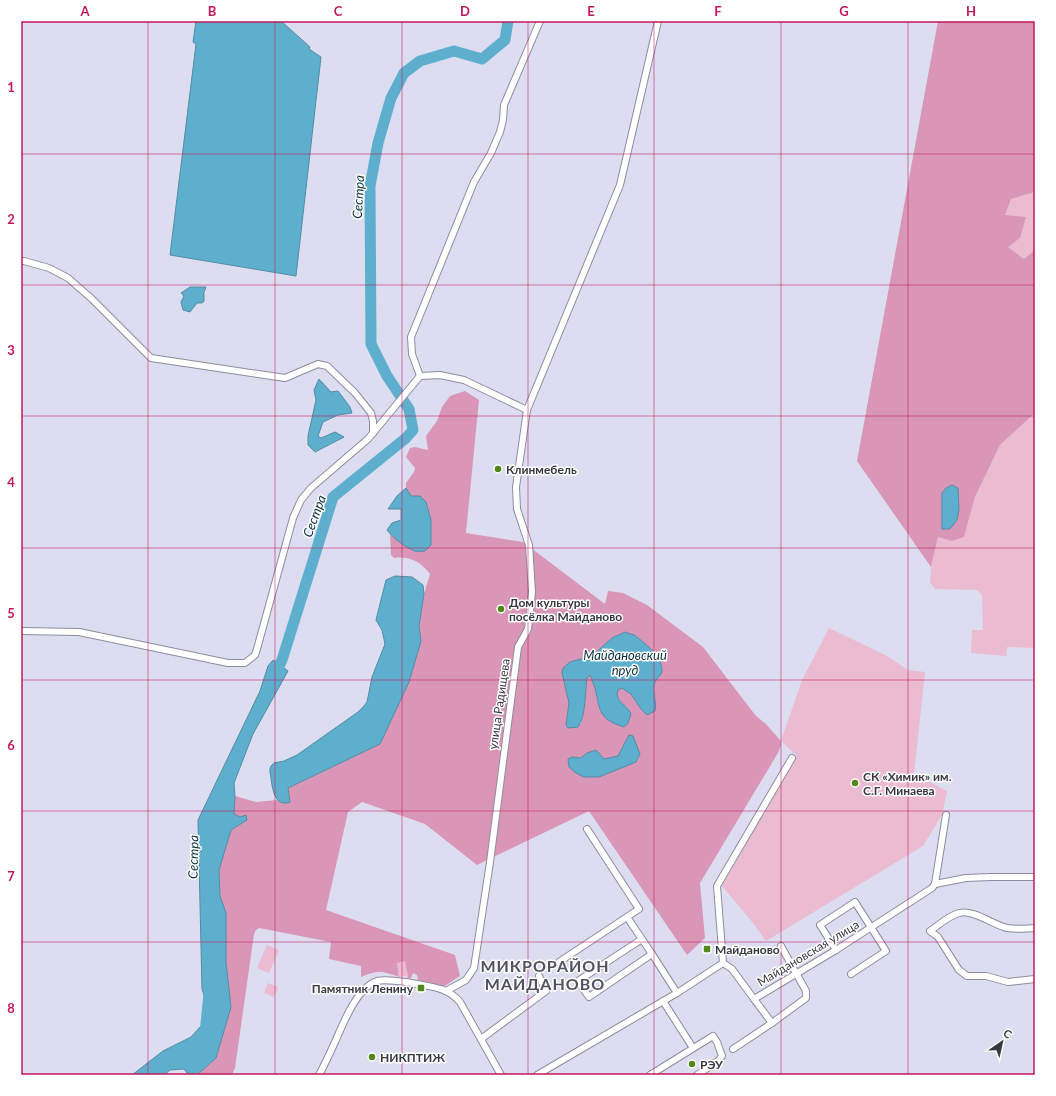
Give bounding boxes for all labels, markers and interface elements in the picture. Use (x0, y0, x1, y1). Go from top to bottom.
text: A (79, 3, 90, 19)
text: B (208, 3, 217, 19)
text: C (334, 3, 343, 19)
text: D (460, 3, 470, 19)
text: E (587, 3, 595, 19)
text: F (714, 3, 722, 19)
text: G (839, 3, 849, 19)
text: H (966, 3, 976, 19)
text: 1 (7, 79, 15, 95)
water label: Сестра (349, 174, 367, 219)
text: 2 (7, 211, 15, 227)
text: 3 (7, 342, 15, 358)
place label: Клинмебель (506, 462, 577, 477)
marker: Клинмебель (493, 464, 503, 474)
text: 4 (7, 474, 15, 490)
water label: Сестра (299, 492, 329, 539)
place label: Дом культуры посёлка Майданово (509, 595, 622, 624)
marker: Дом культуры посёлка Майданово (496, 604, 506, 614)
text: 5 (7, 605, 15, 621)
water label: Майдановский пруд (583, 647, 667, 678)
street label: улица Радищева (485, 658, 513, 750)
text: 6 (7, 737, 15, 753)
place label: СК «Химик» им. С.Г. Минаева (863, 769, 952, 798)
marker: СК «Химик» им. С.Г. Минаева (850, 778, 860, 788)
water label: Сестра (185, 835, 201, 879)
text: 7 (7, 868, 15, 884)
street label: Майдановская улица (754, 917, 862, 989)
place label: Майданово (715, 942, 780, 957)
marker: Майданово (702, 944, 712, 954)
district label: МИКРОРАЙОН МАЙДАНОВО (480, 956, 610, 993)
place label: Памятник Ленину (312, 981, 414, 996)
marker: Памятник Ленину (416, 983, 426, 993)
text: 8 (7, 1000, 15, 1016)
north arrow (982, 1022, 1022, 1062)
text: С (1001, 1026, 1015, 1041)
place label: НИКПТИЖ (380, 1050, 445, 1065)
marker: НИКПТИЖ (367, 1052, 377, 1062)
place label: РЭУ (700, 1057, 723, 1072)
marker: РЭУ (687, 1059, 697, 1069)

